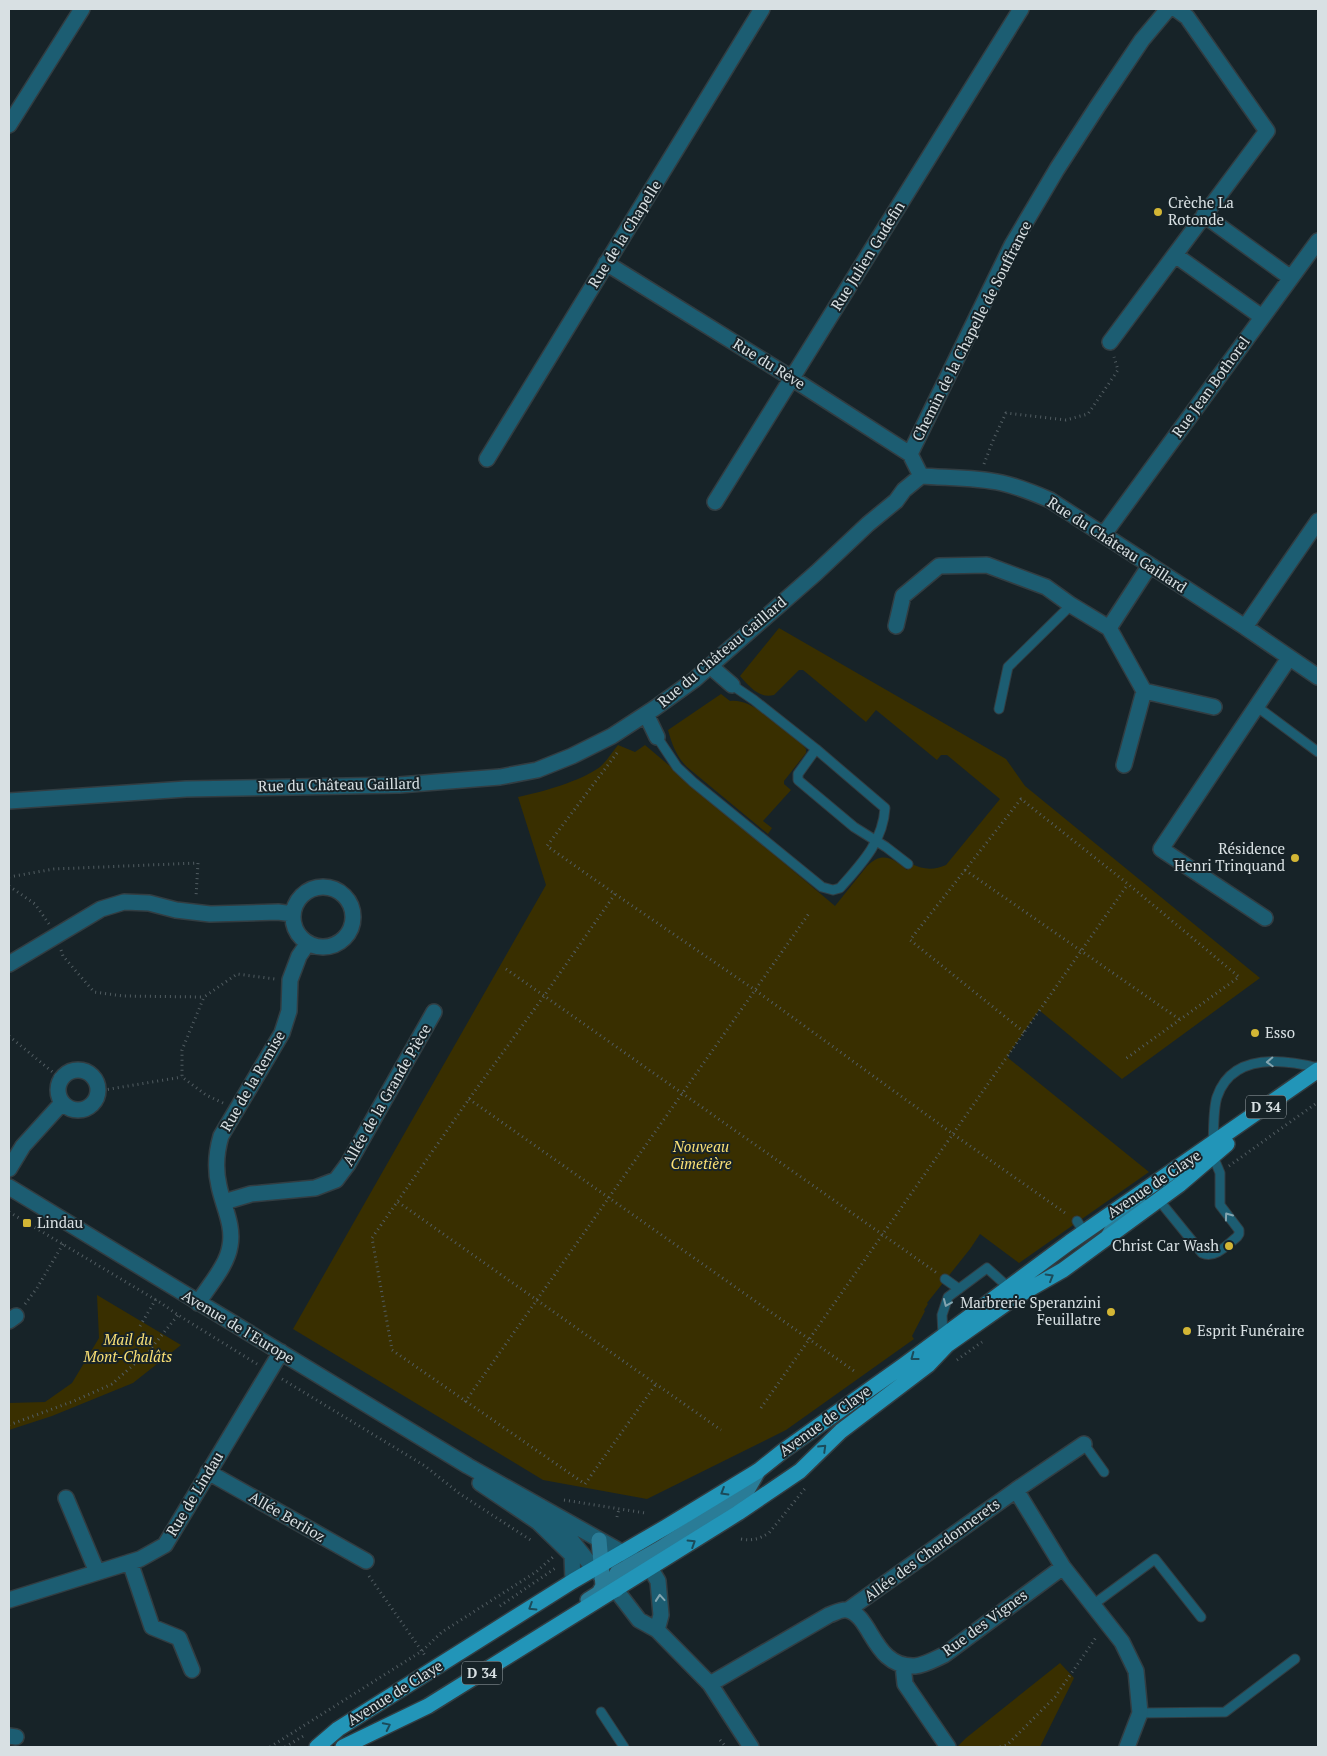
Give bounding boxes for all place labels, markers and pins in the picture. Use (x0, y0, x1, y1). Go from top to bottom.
place label: Crèche La Rotonde (1168, 192, 1234, 229)
marker: Crèche La Rotonde (1152, 206, 1164, 218)
place label: Résidence Henri Trinquand (1174, 838, 1285, 875)
marker: Résidence Henri Trinquand (1289, 852, 1301, 864)
place label: Esso (1265, 1022, 1295, 1042)
marker: Esso (1249, 1027, 1261, 1039)
place label: Lindau (37, 1212, 84, 1232)
marker: Lindau (21, 1217, 33, 1229)
place label: Christ Car Wash (1112, 1235, 1219, 1255)
marker: Christ Car Wash (1223, 1240, 1235, 1252)
place label: Marbrerie Speranzini Feuillatre (960, 1292, 1101, 1329)
marker: Marbrerie Speranzini Feuillatre (1105, 1306, 1117, 1318)
place label: Esprit Funéraire (1197, 1320, 1305, 1340)
marker: Esprit Funéraire (1181, 1325, 1193, 1337)

